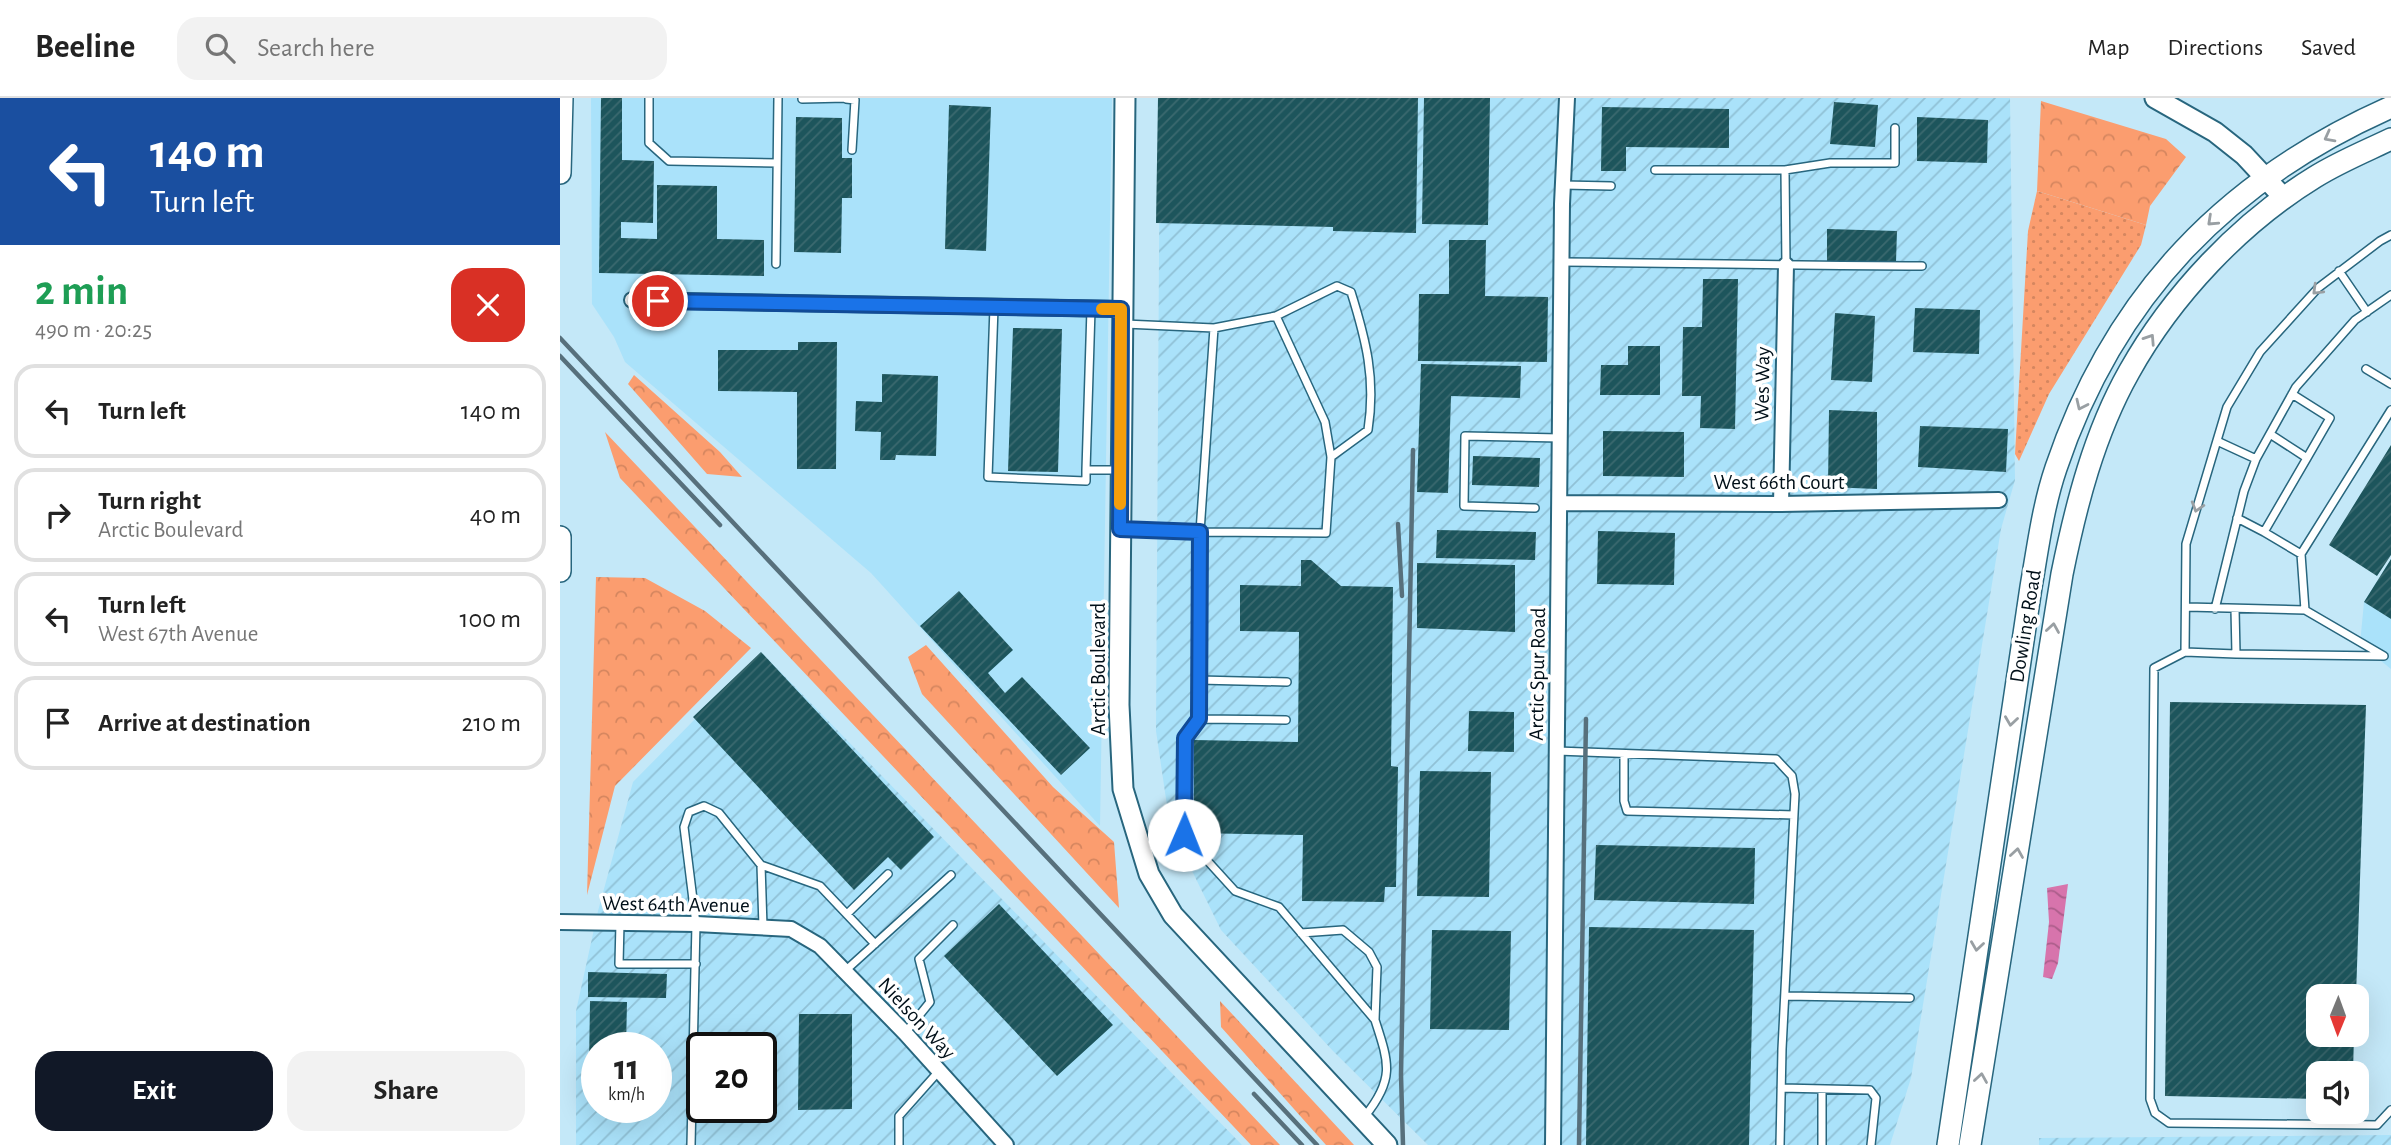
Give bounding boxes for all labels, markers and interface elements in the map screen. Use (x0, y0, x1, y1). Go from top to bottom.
search box (177, 17, 667, 80)
icon: search (201, 29, 239, 67)
text: Beeline (35, 31, 135, 64)
text: Search here (257, 35, 375, 61)
text: Map (2087, 36, 2129, 60)
text: Directions (2167, 36, 2263, 60)
text: Saved (2301, 36, 2356, 60)
icon: left (35, 126, 126, 217)
text: 140 m (150, 128, 265, 177)
one-way arrow (2324, 129, 2336, 142)
text: Turn left (150, 186, 254, 218)
one-way arrow (2207, 213, 2220, 225)
button: close (451, 268, 525, 342)
text: 2 min (35, 270, 128, 312)
pin (628, 271, 688, 331)
icon: arrive (639, 282, 677, 320)
one-way arrow (2312, 282, 2325, 295)
text: 490 m · 20:25 (35, 319, 152, 342)
one-way arrow (2142, 334, 2155, 347)
street label: Wes Way (1751, 346, 1774, 422)
icon: left (39, 392, 77, 430)
text: Turn left (98, 398, 186, 424)
text: 140 m (461, 398, 521, 424)
one-way arrow (2075, 398, 2089, 410)
street label: West 66th Court (1713, 472, 1845, 493)
text: Turn right (98, 488, 201, 514)
icon: right (39, 496, 77, 534)
one-way arrow (2191, 500, 2206, 512)
text: 40 m (470, 502, 521, 528)
text: Arctic Boulevard (98, 519, 243, 542)
street label: Dowling Road (2006, 568, 2045, 684)
text: Turn left (98, 592, 186, 618)
icon: left (39, 600, 77, 638)
street label: Arctic Boulevard (1088, 603, 1109, 735)
text: 100 m (460, 606, 521, 632)
street label: Arctic Spur Road (1526, 607, 1549, 741)
one-way arrow (2045, 622, 2060, 634)
text: West 67th Avenue (98, 623, 258, 646)
icon: arrive (39, 704, 77, 742)
text: Arrive at destination (98, 710, 311, 736)
text: 210 m (461, 710, 521, 736)
one-way arrow (2004, 715, 2019, 727)
position arrow (1147, 798, 1221, 872)
one-way arrow (2009, 847, 2024, 859)
street label: West 64th Avenue (602, 893, 750, 916)
one-way arrow (1970, 940, 1985, 952)
street label: Nielson Way (874, 974, 959, 1063)
north arrow (2306, 984, 2370, 1046)
map controls (2306, 984, 2369, 1124)
speed limit sign: 20 (686, 1032, 777, 1123)
button: Exit (35, 1051, 273, 1131)
button: Share (287, 1051, 525, 1131)
text: 11 (614, 1051, 639, 1086)
button: sound (2306, 1061, 2369, 1124)
one-way arrow (1973, 1072, 1988, 1084)
text: km/h (608, 1086, 645, 1104)

